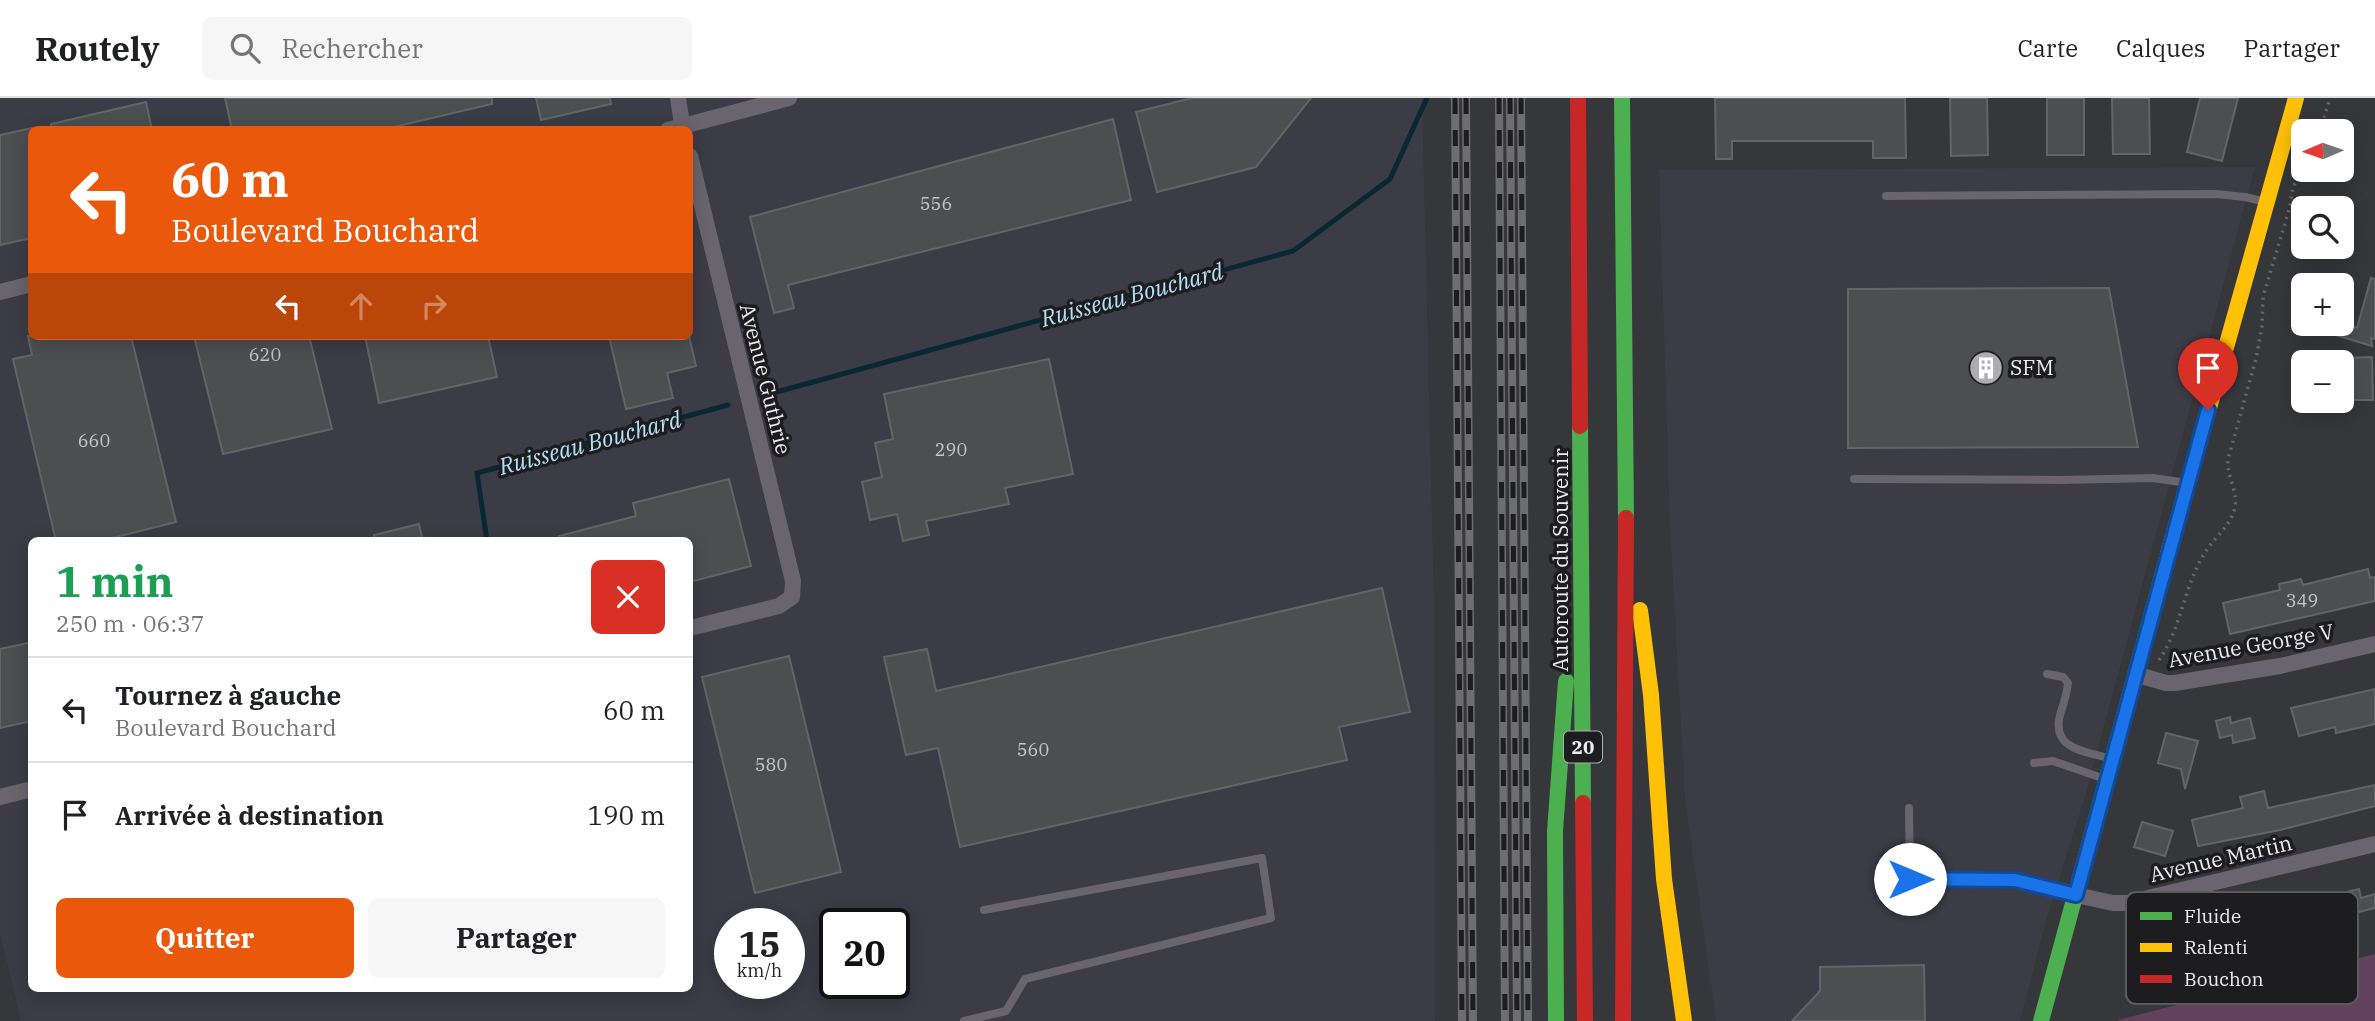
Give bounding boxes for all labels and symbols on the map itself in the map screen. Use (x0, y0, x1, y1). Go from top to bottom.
north arrow (2291, 119, 2354, 182)
house number: 556 (920, 192, 952, 215)
water label: Ruisseau Bouchard (1036, 255, 1227, 333)
street label: Avenue Guthrie (734, 300, 798, 457)
pin (2178, 338, 2238, 410)
house number: 620 (249, 343, 281, 366)
building icon: SFM (1967, 349, 2005, 387)
place label: SFM (2010, 353, 2054, 381)
water label: Ruisseau Bouchard (494, 403, 685, 481)
house number: 660 (78, 429, 110, 452)
house number: 290 (935, 438, 967, 461)
street label: Autoroute du Souvenir (1546, 448, 1574, 672)
house number: 349 (2286, 589, 2318, 612)
street label: Avenue George V (2166, 617, 2336, 673)
road number: 20 (1564, 732, 1602, 762)
house number: 560 (1017, 738, 1049, 761)
house number: 580 (755, 753, 787, 776)
street label: Avenue Martin (2147, 828, 2295, 888)
position arrow (1873, 842, 1947, 916)
legend (2126, 892, 2358, 1004)
text: Fluide (2184, 904, 2241, 928)
speed limit sign: 20 (819, 908, 910, 999)
text: Ralenti (2184, 935, 2248, 959)
text: Bouchon (2184, 967, 2264, 991)

